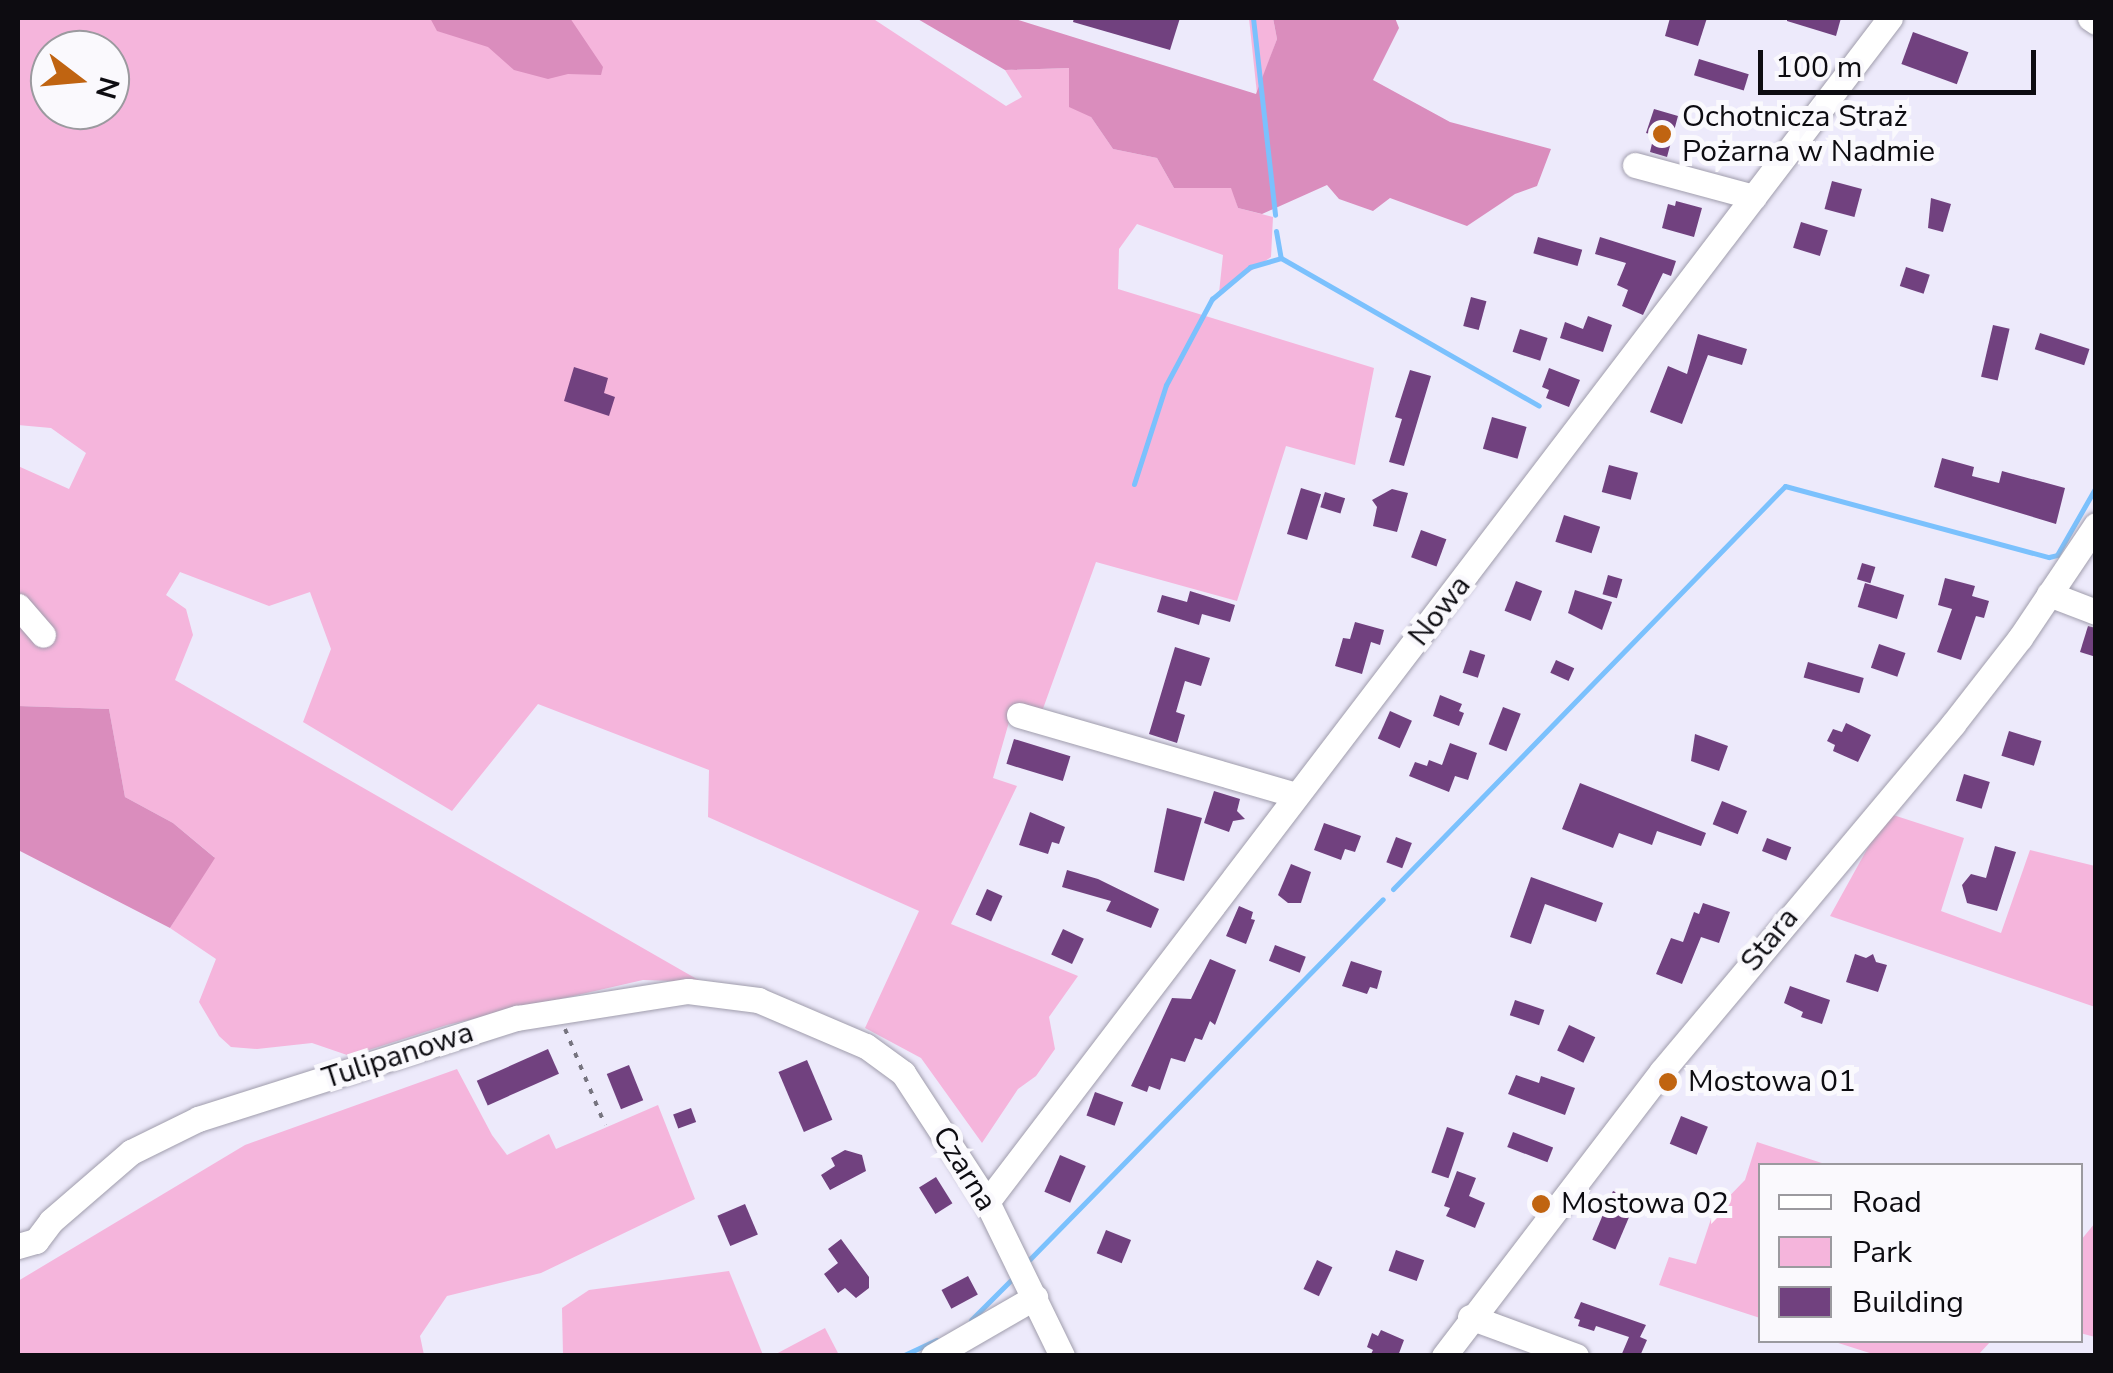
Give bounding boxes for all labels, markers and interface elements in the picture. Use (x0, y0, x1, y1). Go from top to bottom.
north arrow (30, 30, 130, 130)
scale bar (1763, 30, 2040, 92)
text: 100 m (1775, 47, 1862, 88)
text: N (86, 72, 128, 103)
place label: Ochotnicza Straż Pożarna w Nadmie (1682, 99, 1935, 170)
marker: Ochotnicza Straż Pożarna w Nadmie (1651, 123, 1673, 145)
street label: Nowa (1401, 569, 1479, 653)
street label: Stara (1734, 901, 1806, 979)
street label: Tulipanowa (318, 1015, 478, 1097)
place label: Mostowa 01 (1688, 1064, 1856, 1100)
marker: Mostowa 01 (1657, 1071, 1679, 1093)
street label: Czarna (924, 1120, 1004, 1218)
legend (1758, 1163, 2083, 1343)
text: Road (1852, 1182, 1922, 1223)
place label: Mostowa 02 (1561, 1186, 1729, 1222)
marker: Mostowa 02 (1530, 1193, 1552, 1215)
text: Park (1852, 1232, 1912, 1273)
text: Building (1852, 1282, 1964, 1323)

